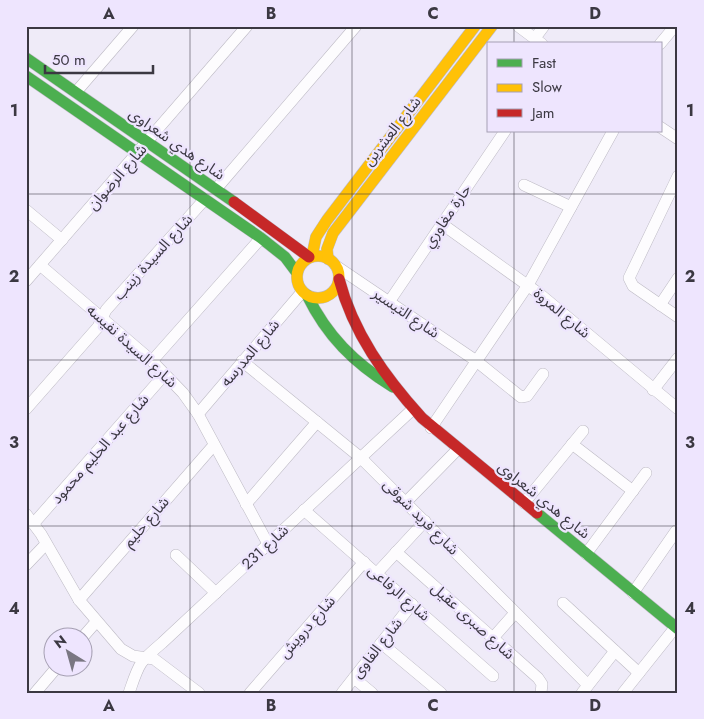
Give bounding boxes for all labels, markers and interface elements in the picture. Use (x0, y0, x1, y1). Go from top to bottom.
text: A (102, 2, 115, 25)
text: B (266, 2, 276, 25)
text: C (427, 2, 439, 25)
text: D (589, 2, 601, 25)
scale bar (45, 42, 152, 74)
legend (487, 42, 662, 132)
text: 50 m (52, 49, 86, 71)
text: Fast (532, 52, 556, 74)
text: Slow (532, 76, 563, 98)
street label: شارع العشرين (358, 91, 427, 171)
text: 1 (10, 99, 18, 122)
text: 1 (686, 99, 694, 122)
text: Jam (530, 102, 555, 124)
street label: شارع هدي شعراوى (124, 103, 230, 186)
street label: شارع الرضوان (82, 139, 153, 216)
street label: حارة مغاوري (418, 180, 477, 252)
street label: شارع السيدة زينب (108, 209, 199, 306)
text: 2 (9, 265, 19, 288)
text: 2 (685, 265, 695, 288)
street label: شارع التيسير (367, 282, 444, 345)
street label: شارع المروة (528, 283, 596, 344)
street label: شارع السيدة نفيسه (81, 299, 182, 394)
street label: شارع المدرسه (215, 314, 286, 392)
street label: شارع عبد الحليم محمود (46, 389, 155, 509)
text: 3 (9, 431, 19, 454)
text: 3 (685, 431, 695, 454)
street label: شارع هدي شعراوى (493, 456, 595, 545)
street label: شارع فريد شوقى (377, 474, 464, 561)
street label: شارع حليم (118, 492, 175, 553)
street label: شارع 231 (237, 519, 294, 575)
street label: شارع الرفاعى (362, 560, 435, 627)
street label: شارع صبرى عقيل (426, 577, 520, 665)
street label: شارع درويش (274, 591, 341, 664)
text: 4 (8, 597, 20, 620)
text: 4 (684, 597, 696, 620)
street label: شارع الفاوى (346, 613, 408, 683)
north arrow (42, 626, 92, 676)
text: N (50, 630, 71, 653)
text: A (102, 694, 115, 717)
text: B (266, 694, 276, 717)
text: C (427, 694, 439, 717)
text: D (589, 694, 601, 717)

